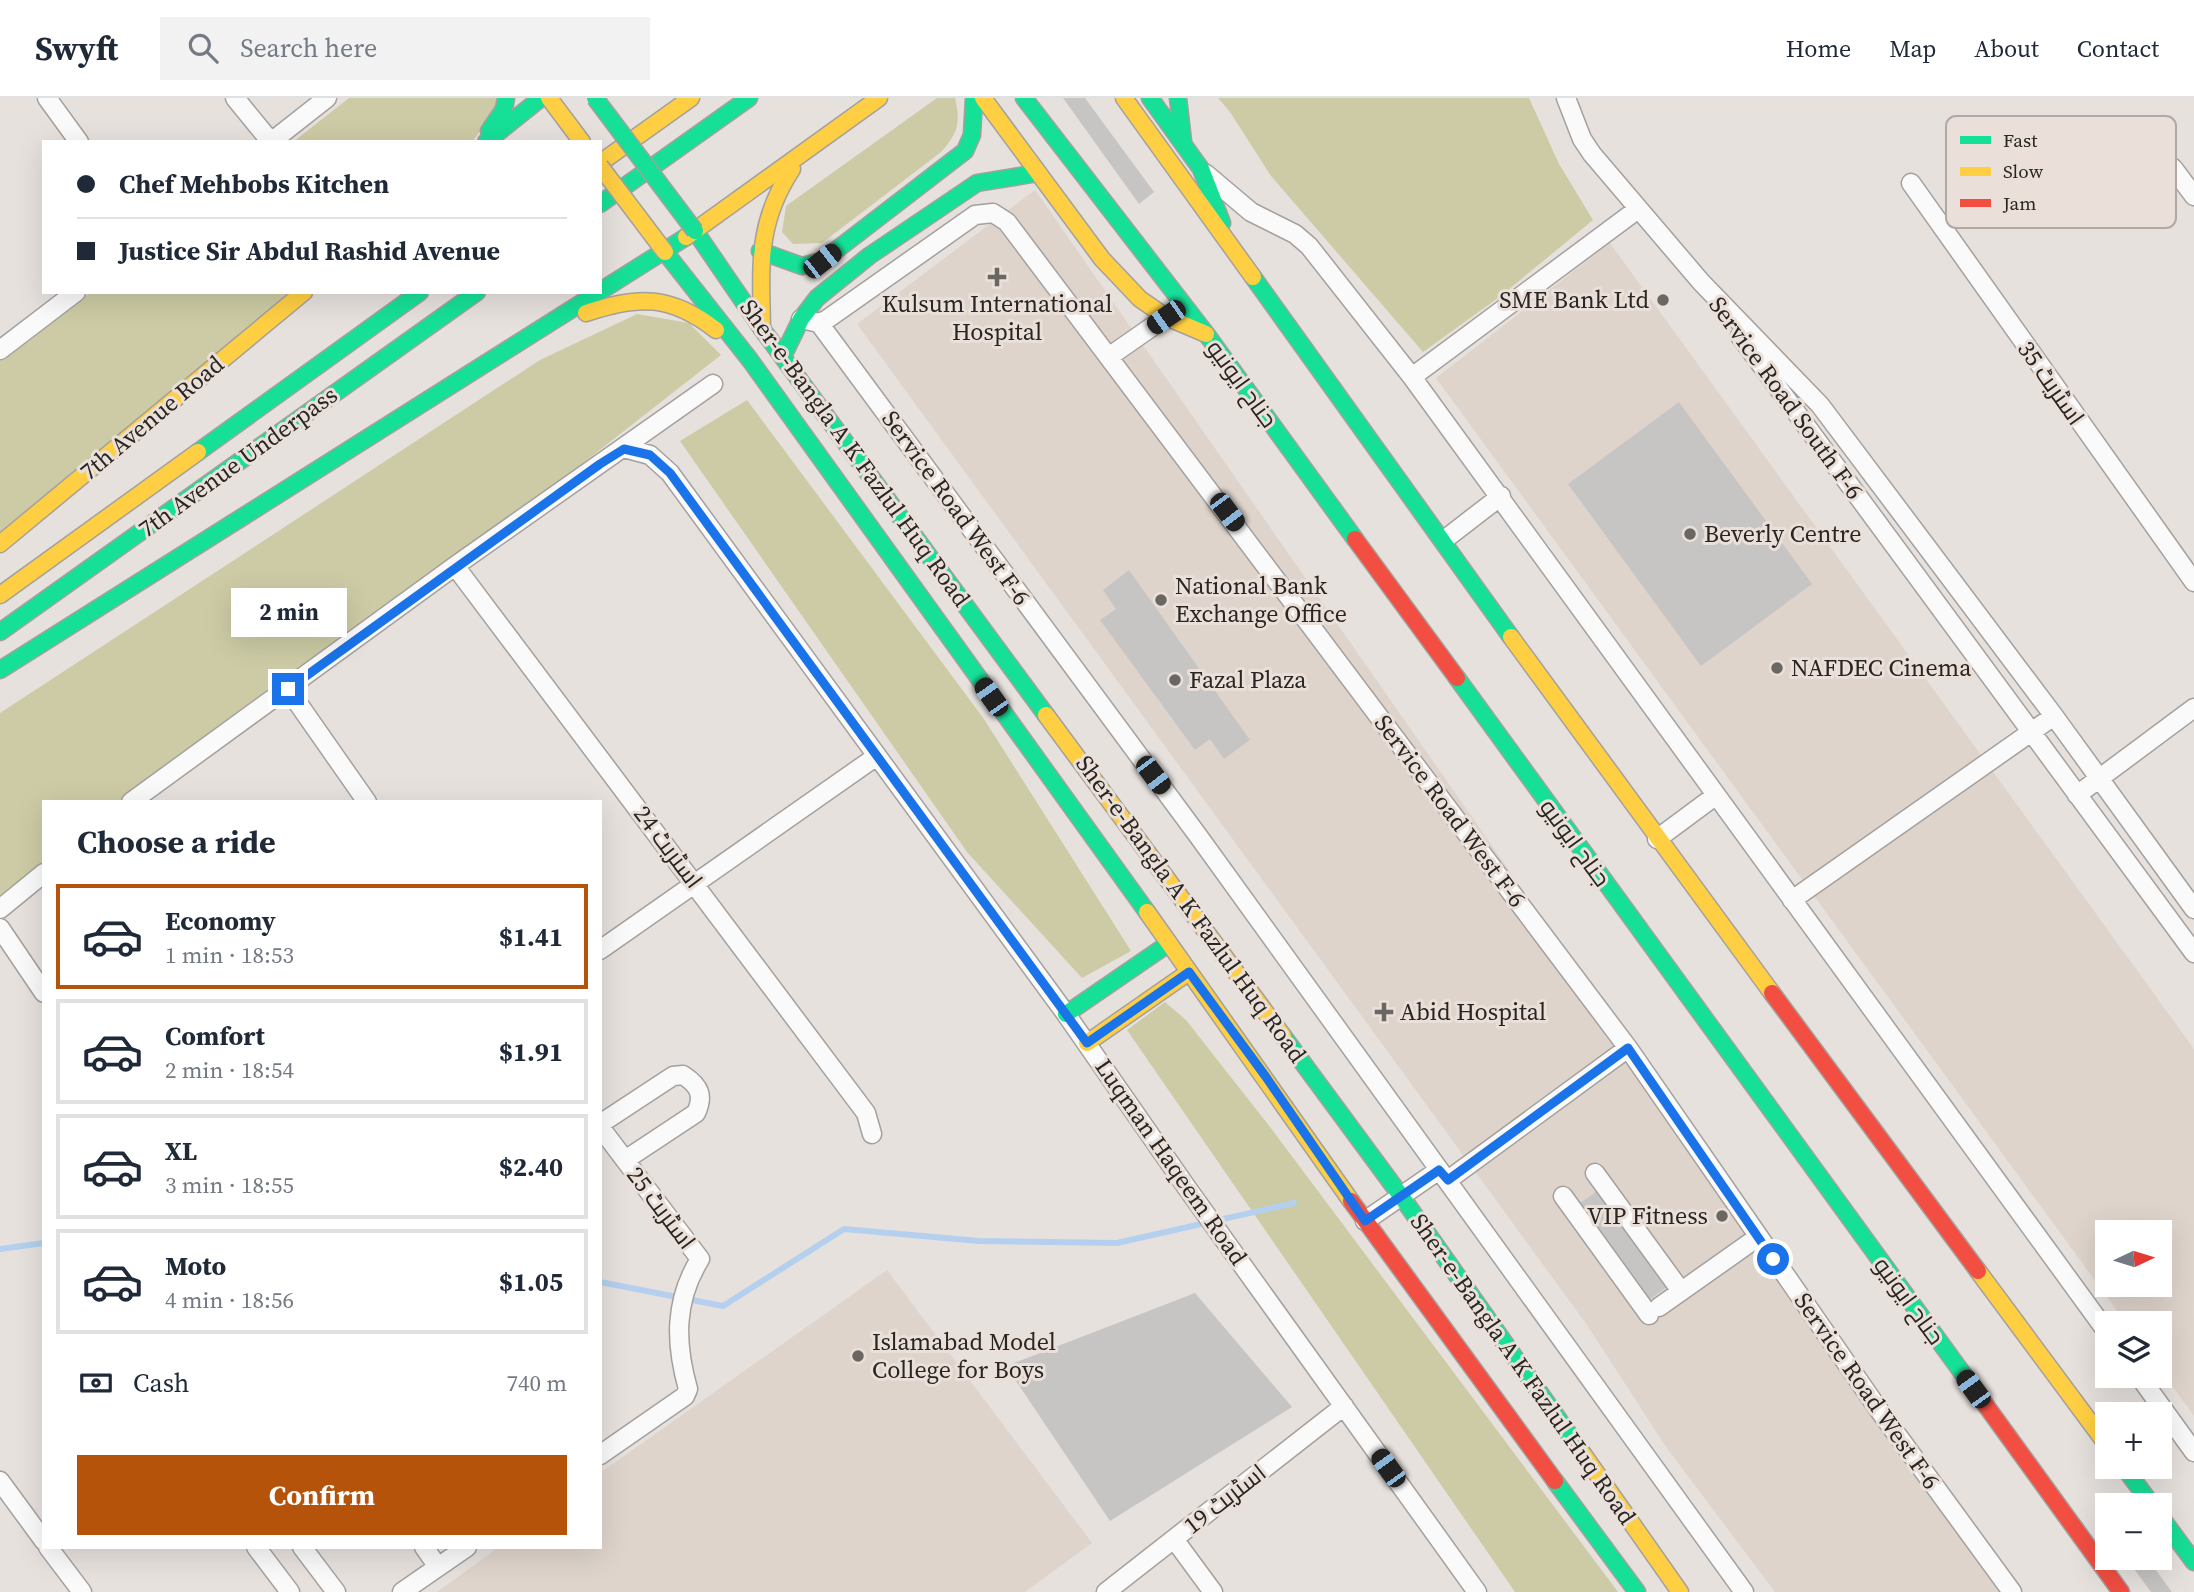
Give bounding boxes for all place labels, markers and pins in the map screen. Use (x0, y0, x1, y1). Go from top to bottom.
marker: Kulsum International Hospital (987, 267, 1007, 287)
place label: SME Bank Ltd (1499, 283, 1649, 316)
place label: Kulsum International Hospital (882, 287, 1112, 348)
marker: SME Bank Ltd (1655, 292, 1671, 308)
place label: Beverly Centre (1704, 517, 1861, 550)
marker: Beverly Centre (1682, 526, 1698, 542)
place label: National Bank Exchange Office (1175, 569, 1347, 630)
marker: National Bank Exchange Office (1153, 592, 1169, 608)
place label: NAFDEC Cinema (1791, 651, 1972, 684)
marker: NAFDEC Cinema (1769, 660, 1785, 676)
place label: Fazal Plaza (1189, 663, 1307, 696)
marker: Fazal Plaza (1167, 672, 1183, 688)
place label: Abid Hospital (1400, 995, 1546, 1028)
marker: Abid Hospital (1374, 1002, 1394, 1022)
place label: VIP Fitness (1587, 1199, 1708, 1232)
marker: VIP Fitness (1714, 1208, 1730, 1224)
place label: Islamabad Model College for Boys (872, 1325, 1056, 1386)
marker: Islamabad Model College for Boys (850, 1348, 866, 1364)

